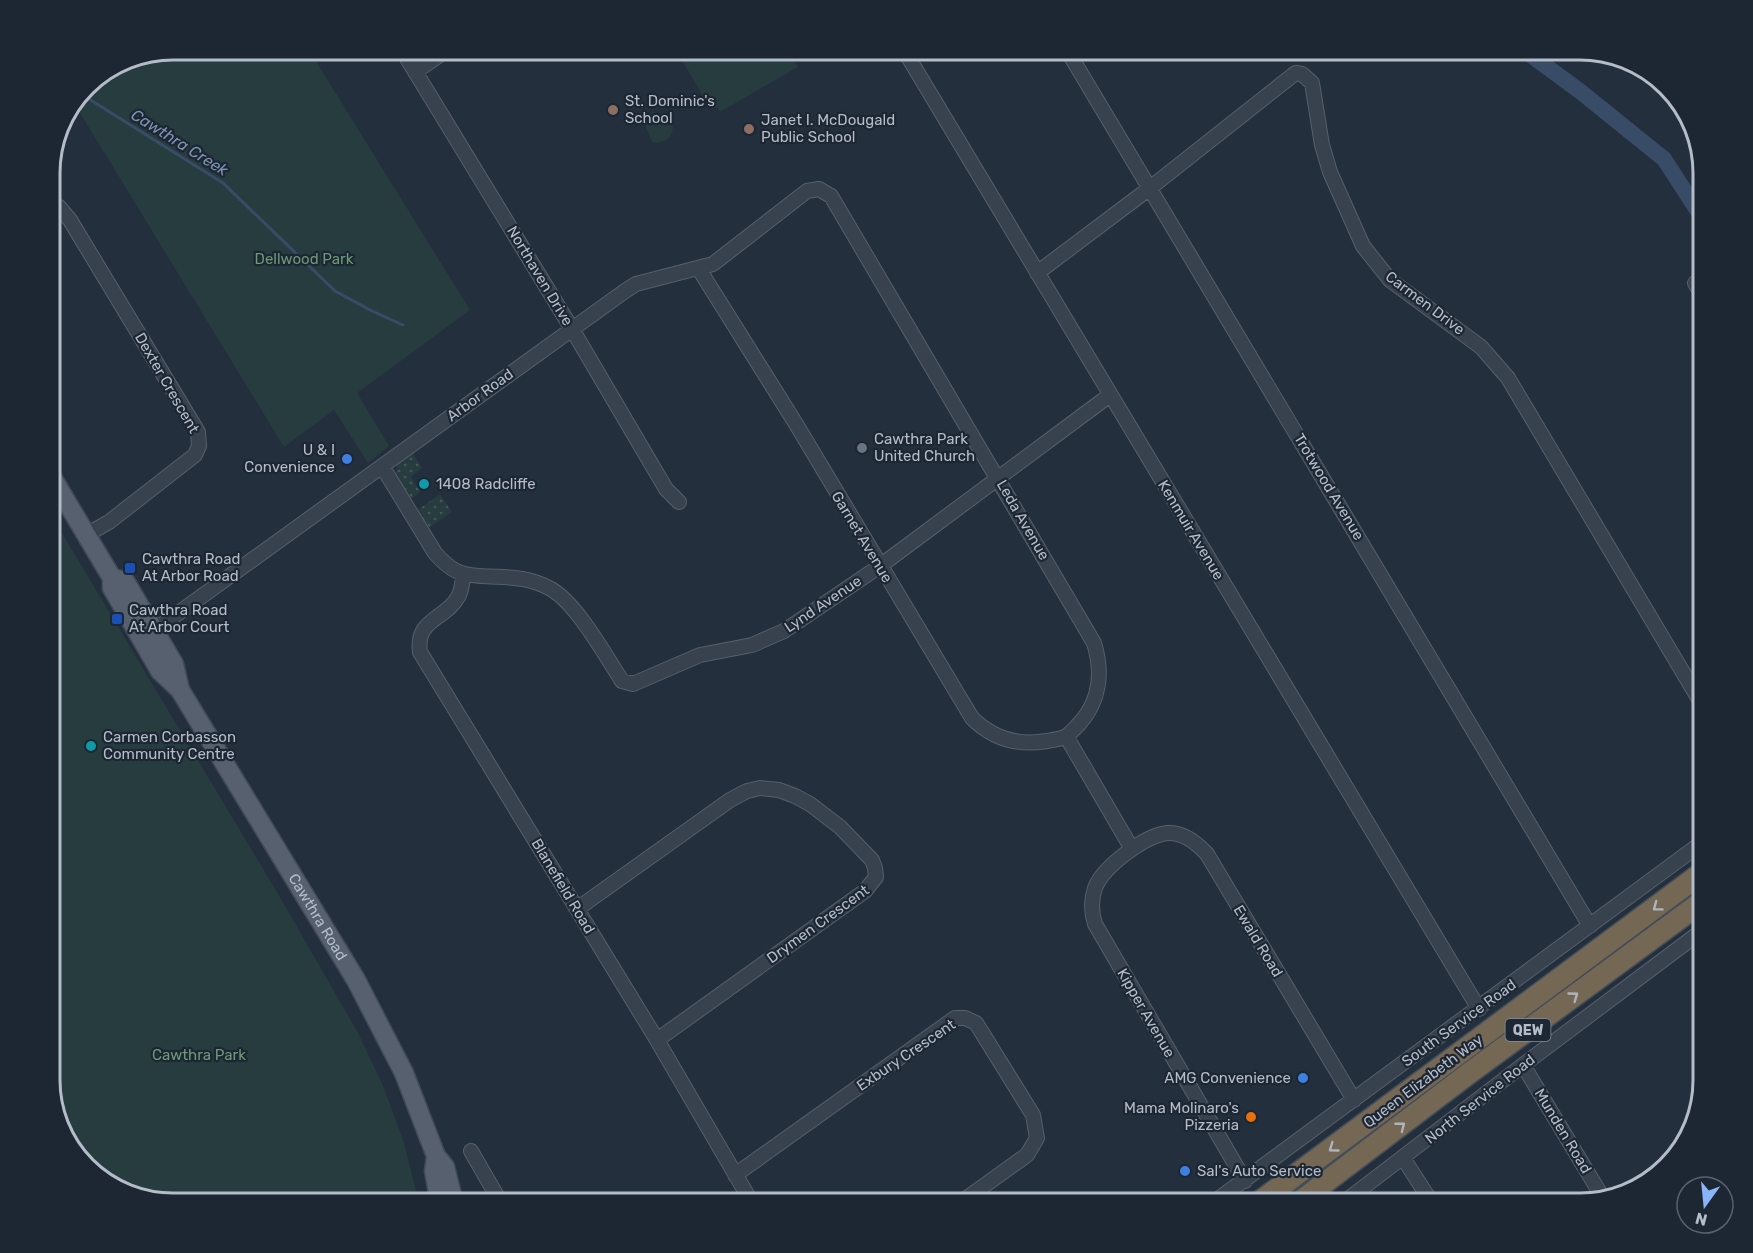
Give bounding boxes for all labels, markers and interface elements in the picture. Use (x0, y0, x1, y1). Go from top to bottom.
place label: St. Dominic's School (625, 92, 715, 127)
marker: St. Dominic's School (606, 103, 620, 117)
water label: Cawthra Creek (128, 105, 232, 180)
place label: Janet I. McDougald Public School (761, 111, 895, 146)
marker: Janet I. McDougald Public School (742, 122, 756, 136)
street label: Northaven Drive (503, 223, 577, 329)
park label: Dellwood Park (255, 250, 354, 268)
street label: Carmen Drive (1382, 267, 1468, 339)
street label: Dexter Crescent (131, 330, 203, 437)
street label: Arbor Road (443, 365, 517, 425)
place label: Cawthra Park United Church (874, 430, 975, 465)
street label: Trotwood Avenue (1290, 430, 1368, 544)
place label: U & I Convenience (244, 441, 335, 476)
marker: Cawthra Park United Church (855, 441, 869, 455)
marker: U & I Convenience (340, 452, 354, 466)
place label: 1408 Radcliffe (436, 475, 536, 493)
marker: 1408 Radcliffe (417, 477, 431, 491)
street label: Leda Avenue (993, 477, 1053, 563)
street label: Kenmuir Avenue (1154, 477, 1228, 583)
street label: Garnet Avenue (828, 488, 896, 586)
place label: Cawthra Road At Arbor Road (142, 550, 240, 585)
marker: Cawthra Road At Arbor Road (123, 561, 137, 575)
street label: Lynd Avenue (781, 572, 865, 636)
place label: Cawthra Road At Arbor Court (129, 601, 229, 636)
marker: Cawthra Road At Arbor Court (110, 612, 124, 626)
place label: Carmen Corbasson Community Centre (103, 728, 236, 763)
marker: Carmen Corbasson Community Centre (84, 739, 98, 753)
street label: Blanefield Road (528, 835, 598, 937)
street label: Cawthra Road (284, 870, 351, 964)
street label: Drymen Crescent (763, 881, 873, 967)
one-way arrow (1652, 900, 1663, 911)
street label: Ewald Road (1229, 902, 1287, 980)
street label: Kipper Avenue (1113, 965, 1179, 1061)
street label: South Service Road (1398, 975, 1520, 1071)
one-way arrow (1567, 992, 1578, 1003)
street label: Exbury Crescent (853, 1015, 959, 1095)
road number: QEW (1506, 1019, 1550, 1041)
street label: Queen Elizabeth Way (1360, 1030, 1486, 1132)
park label: Cawthra Park (152, 1046, 246, 1064)
street label: North Service Road (1421, 1050, 1539, 1148)
place label: AMG Convenience (1164, 1069, 1291, 1087)
marker: AMG Convenience (1296, 1071, 1310, 1085)
street label: Munden Road (1531, 1085, 1595, 1177)
place label: Mama Molinaro's Pizzeria (1124, 1099, 1239, 1134)
marker: Mama Molinaro's Pizzeria (1244, 1110, 1258, 1124)
one-way arrow (1394, 1122, 1405, 1133)
one-way arrow (1329, 1141, 1340, 1152)
place label: Sal's Auto Service (1197, 1162, 1321, 1180)
marker: Sal's Auto Service (1178, 1164, 1192, 1178)
north arrow (1675, 1175, 1735, 1235)
text: N (1693, 1208, 1709, 1230)

